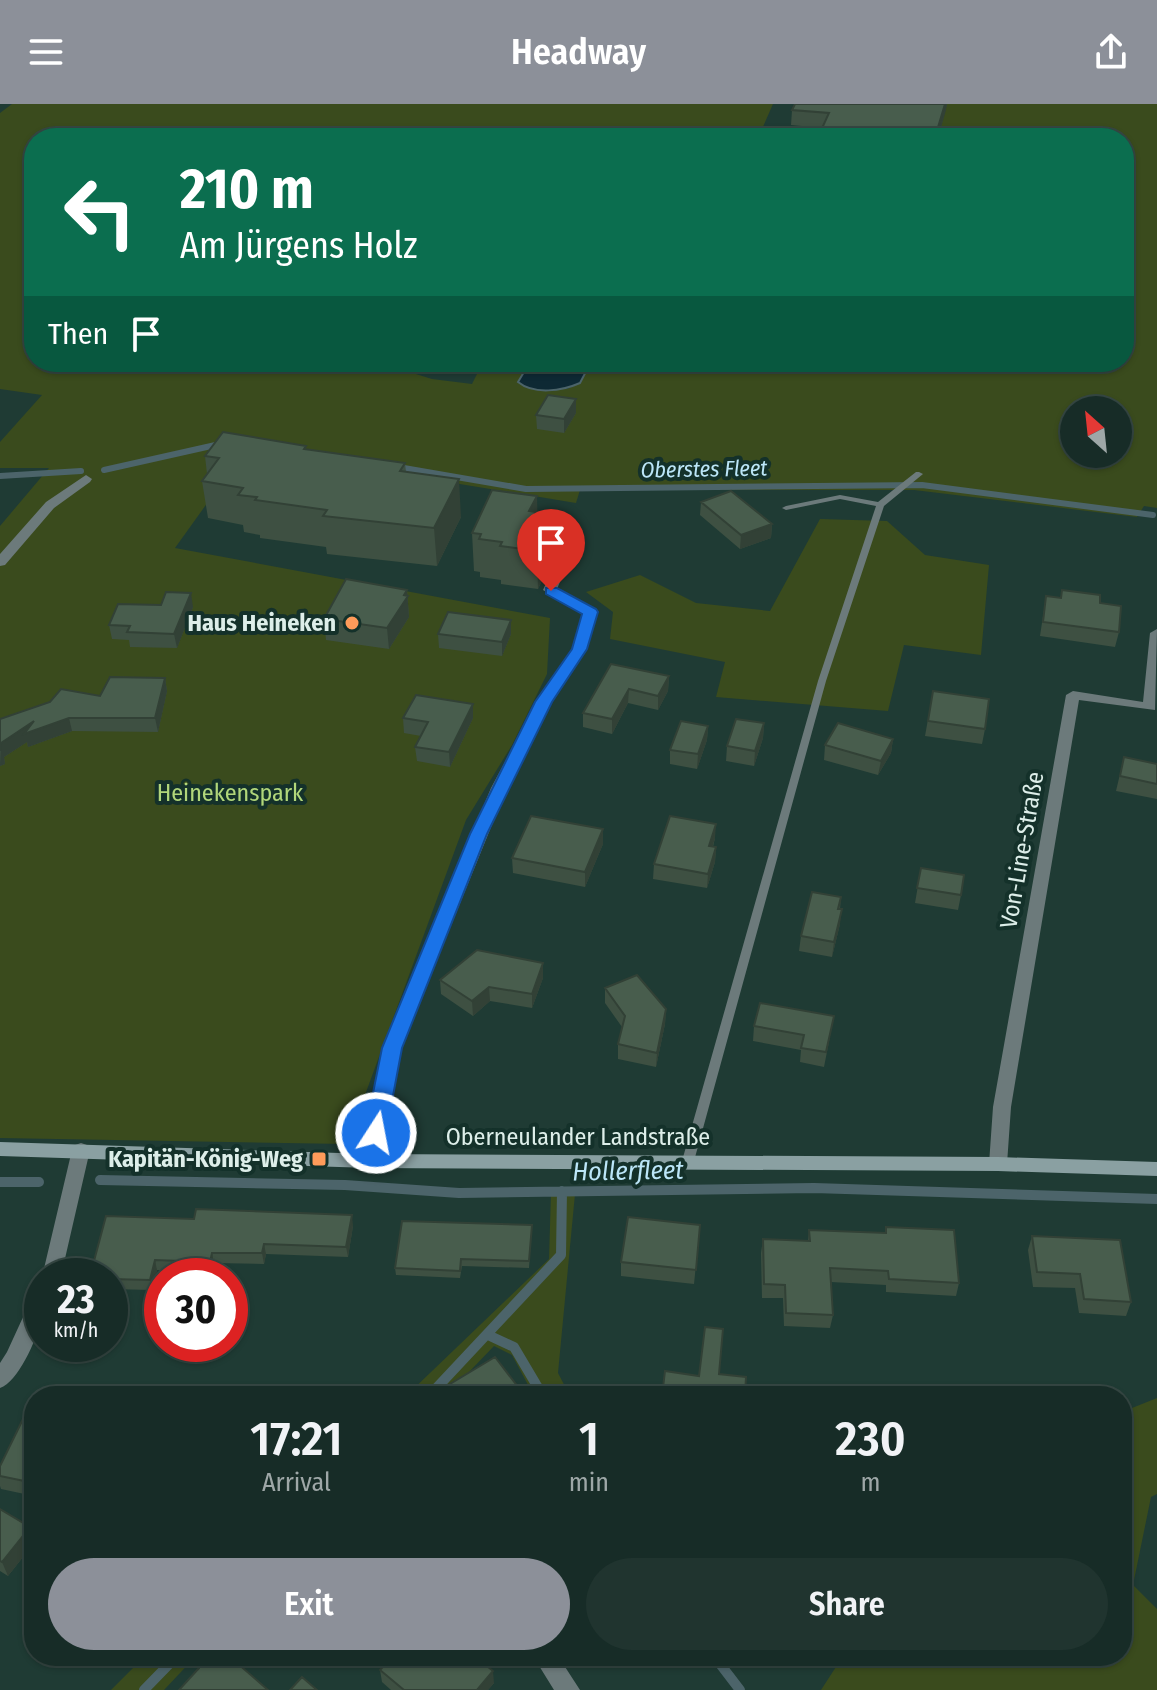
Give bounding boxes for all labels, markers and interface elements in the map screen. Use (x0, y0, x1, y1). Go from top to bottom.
icon: menu (24, 30, 68, 74)
text: Headway (511, 30, 646, 74)
icon: share (1089, 30, 1133, 74)
text: 210 m (180, 156, 314, 223)
icon: left (48, 160, 152, 264)
text: Am Jürgens Holz (180, 224, 418, 268)
icon: arrive (124, 312, 168, 356)
text: Then (48, 316, 108, 352)
north arrow (1060, 396, 1132, 468)
map controls (1060, 396, 1132, 468)
water label: Oberstes Fleet (640, 454, 768, 484)
pin (517, 509, 585, 591)
icon: arrive (529, 521, 573, 565)
place label: Haus Heineken (187, 609, 336, 637)
marker: Haus Heineken (343, 614, 361, 632)
street label: Von-Line-Straße (994, 769, 1050, 931)
park label: Heinekenspark (157, 779, 304, 807)
position arrow (334, 1091, 418, 1175)
street label: Oberneulander Landstraße (446, 1123, 710, 1151)
place label: Kapitän-König-Weg (108, 1145, 303, 1173)
marker: Kapitän-König-Weg (310, 1150, 328, 1168)
water label: Hollerfleet (572, 1155, 684, 1187)
speed limit sign: 30 (144, 1258, 248, 1362)
text: 23 (57, 1276, 95, 1324)
text: km/h (54, 1318, 98, 1342)
text: 17:21 (250, 1410, 342, 1468)
text: 1 (579, 1410, 599, 1468)
text: 230 (835, 1410, 906, 1468)
text: Arrival (262, 1467, 331, 1498)
text: min (569, 1467, 609, 1498)
text: m (860, 1467, 880, 1498)
button: Exit (48, 1558, 570, 1650)
button: Share (586, 1558, 1108, 1650)

